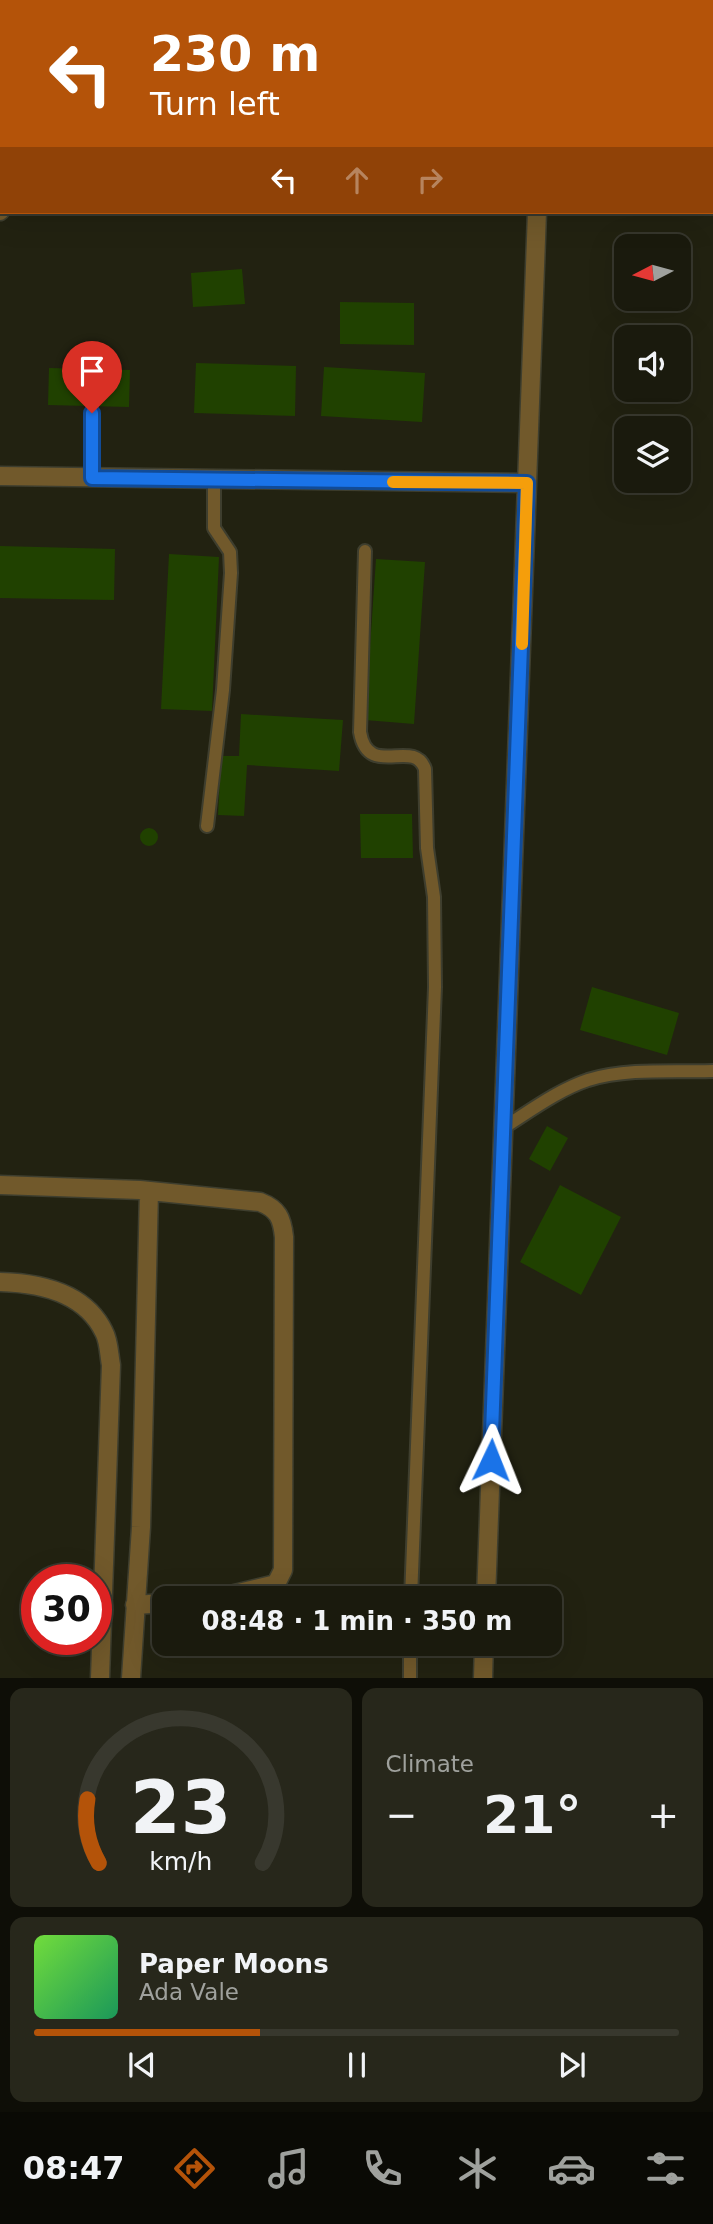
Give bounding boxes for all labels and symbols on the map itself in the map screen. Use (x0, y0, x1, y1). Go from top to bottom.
north arrow (614, 234, 691, 312)
pin (62, 341, 122, 413)
position arrow (454, 1423, 528, 1497)
speed limit sign: 30 (21, 1564, 112, 1655)

